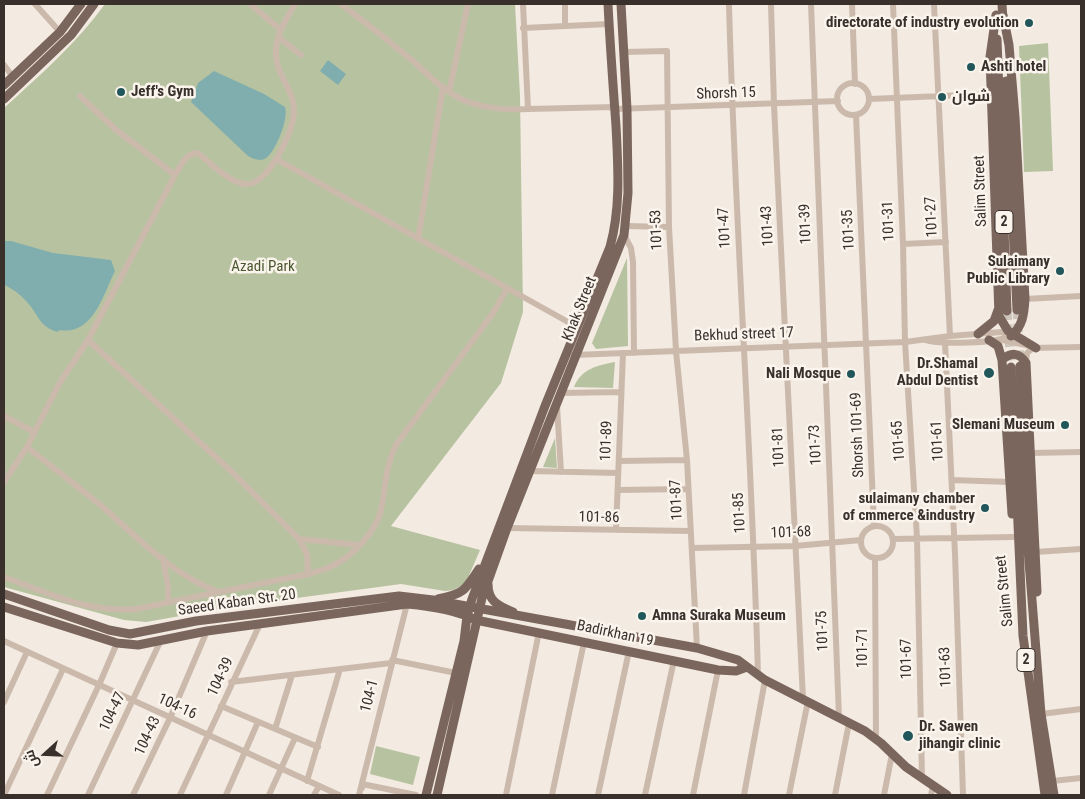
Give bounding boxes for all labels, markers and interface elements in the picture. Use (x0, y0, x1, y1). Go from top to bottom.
place label: directorate of industry evolution (826, 14, 1019, 32)
marker: directorate of industry evolution (1023, 17, 1035, 29)
place label: Ashti hotel (981, 58, 1046, 76)
marker: Ashti hotel (965, 61, 977, 73)
place label: Jeff's Gym (131, 83, 194, 101)
street label: Shorsh 15 (696, 84, 756, 104)
marker: Jeff's Gym (115, 86, 127, 98)
place label: شوان (952, 88, 990, 106)
marker: شوان (936, 91, 948, 103)
street label: Salim Street (971, 155, 991, 227)
street label: 101-27 (922, 196, 942, 238)
street label: 101-31 (879, 200, 899, 242)
street label: 101-39 (796, 203, 816, 245)
street label: 101-43 (758, 205, 778, 247)
street label: 101-47 (715, 207, 735, 249)
street label: 101-53 (647, 209, 667, 251)
street label: 101-35 (839, 209, 859, 251)
road number: 2 (995, 210, 1013, 233)
place label: Sulaimany Public Library (967, 253, 1050, 288)
park label: Azadi Park (231, 258, 295, 276)
marker: Sulaimany Public Library (1054, 265, 1066, 277)
street label: Khak Street (559, 274, 601, 344)
street label: Bekhud street 17 (694, 324, 794, 346)
place label: Dr.Shamal Abdul Dentist (897, 355, 978, 390)
place label: Nali Mosque (766, 365, 841, 383)
marker: Dr.Shamal Abdul Dentist (982, 366, 996, 380)
marker: Nali Mosque (845, 368, 857, 380)
street label: Shorsh 101-69 (848, 392, 868, 478)
place label: Slemani Museum (952, 416, 1055, 434)
marker: Slemani Museum (1059, 419, 1071, 431)
street label: 101-89 (597, 420, 617, 462)
street label: 101-65 (889, 420, 909, 462)
street label: 101-61 (928, 420, 948, 462)
street label: 101-73 (806, 424, 826, 466)
street label: 101-81 (769, 426, 789, 468)
street label: 101-87 (667, 479, 687, 521)
place label: sulaimany chamber of cmmerce &industry (843, 490, 975, 525)
street label: 101-85 (730, 492, 750, 534)
marker: sulaimany chamber of cmmerce &industry (979, 502, 991, 514)
street label: 101-86 (578, 509, 620, 527)
street label: 101-68 (770, 523, 812, 543)
street label: Salim Street (992, 554, 1018, 628)
street label: Saeed Kaban Str. 20 (177, 586, 297, 620)
place label: Amna Suraka Museum (652, 607, 786, 625)
marker: Amna Suraka Museum (636, 610, 648, 622)
street label: 101-75 (813, 610, 833, 652)
street label: Badirkhan 19 (575, 617, 655, 651)
street label: 101-71 (854, 628, 872, 668)
street label: 101-67 (898, 638, 916, 680)
street label: 101-63 (936, 646, 956, 688)
road number: 2 (1017, 648, 1035, 672)
street label: 104-39 (204, 655, 238, 699)
street label: 104-1 (357, 678, 383, 714)
street label: 104-47 (96, 690, 130, 734)
street label: 104-16 (155, 690, 199, 724)
street label: 104-43 (131, 714, 165, 758)
place label: Dr. Sawen jihangir clinic (919, 718, 1001, 753)
north arrow (20, 729, 70, 779)
marker: Dr. Sawen jihangir clinic (901, 729, 915, 743)
text: ش (20, 748, 41, 770)

